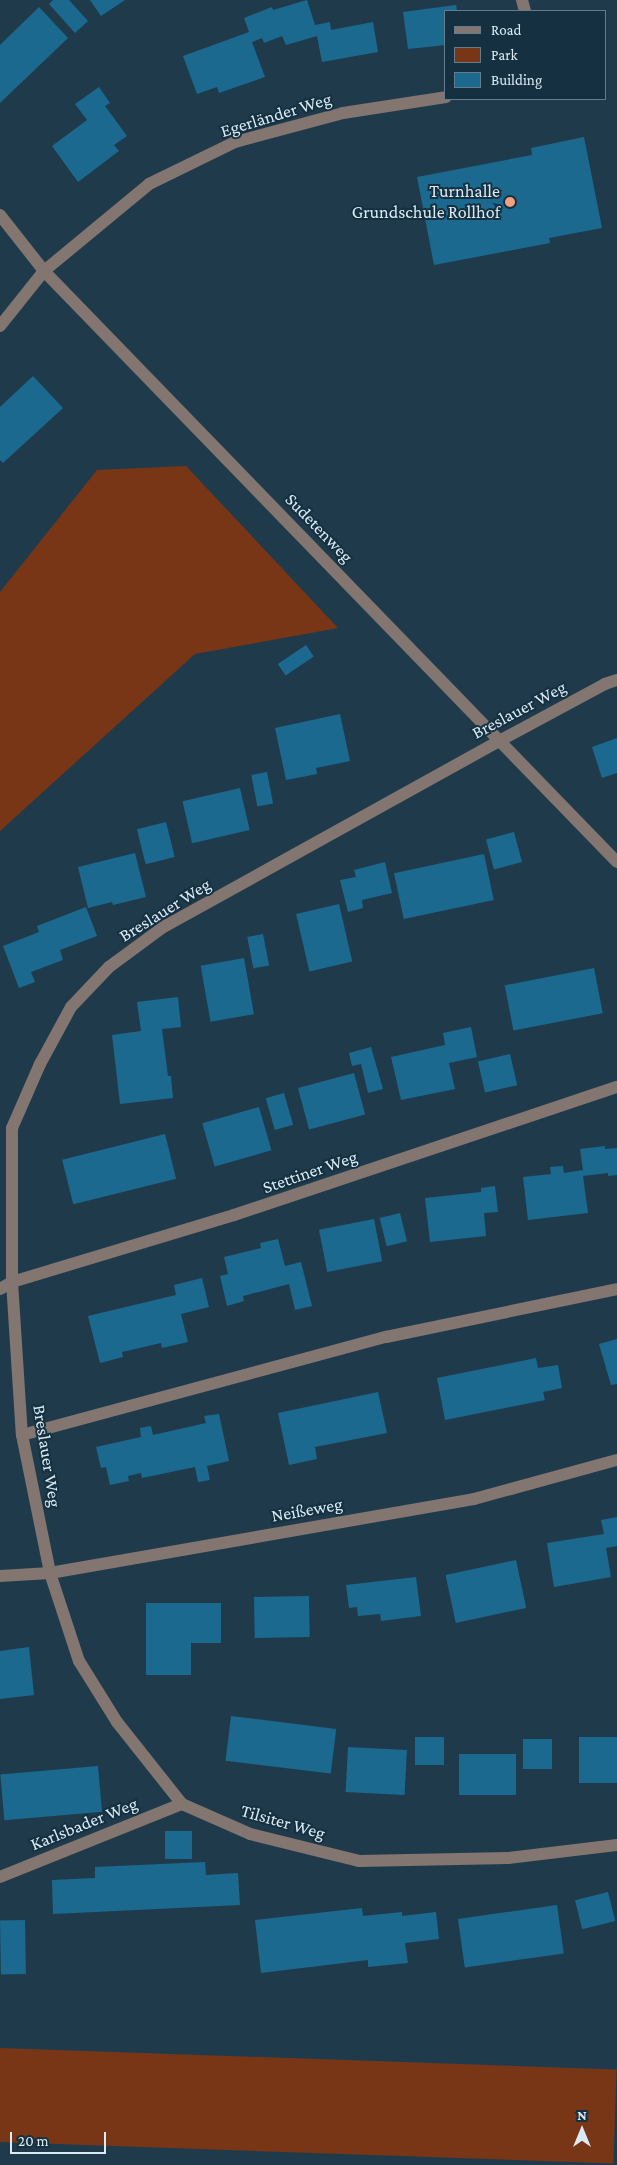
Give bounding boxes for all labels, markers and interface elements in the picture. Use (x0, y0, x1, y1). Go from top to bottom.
legend (444, 10, 607, 100)
text: Road (491, 22, 521, 38)
text: Park (491, 47, 518, 63)
text: Building (491, 72, 542, 88)
street label: Egerländer Weg (218, 88, 334, 142)
place label: Turnhalle Grundschule Rollhof (352, 181, 500, 223)
marker: Turnhalle Grundschule Rollhof (504, 196, 516, 208)
street label: Sudetenweg (281, 489, 357, 567)
street label: Breslauer Weg (468, 676, 570, 744)
street label: Breslauer Weg (115, 873, 215, 947)
street label: Stettiner Weg (260, 1146, 360, 1198)
street label: Breslauer Weg (28, 1403, 66, 1509)
street label: Neißeweg (270, 1493, 344, 1527)
street label: Karlsbader Weg (27, 1793, 141, 1855)
street label: Tilsiter Weg (238, 1800, 328, 1844)
north arrow (557, 2105, 607, 2155)
text: N (577, 2107, 587, 2123)
scale bar (12, 2122, 109, 2154)
text: 20 m (18, 2133, 49, 2149)

